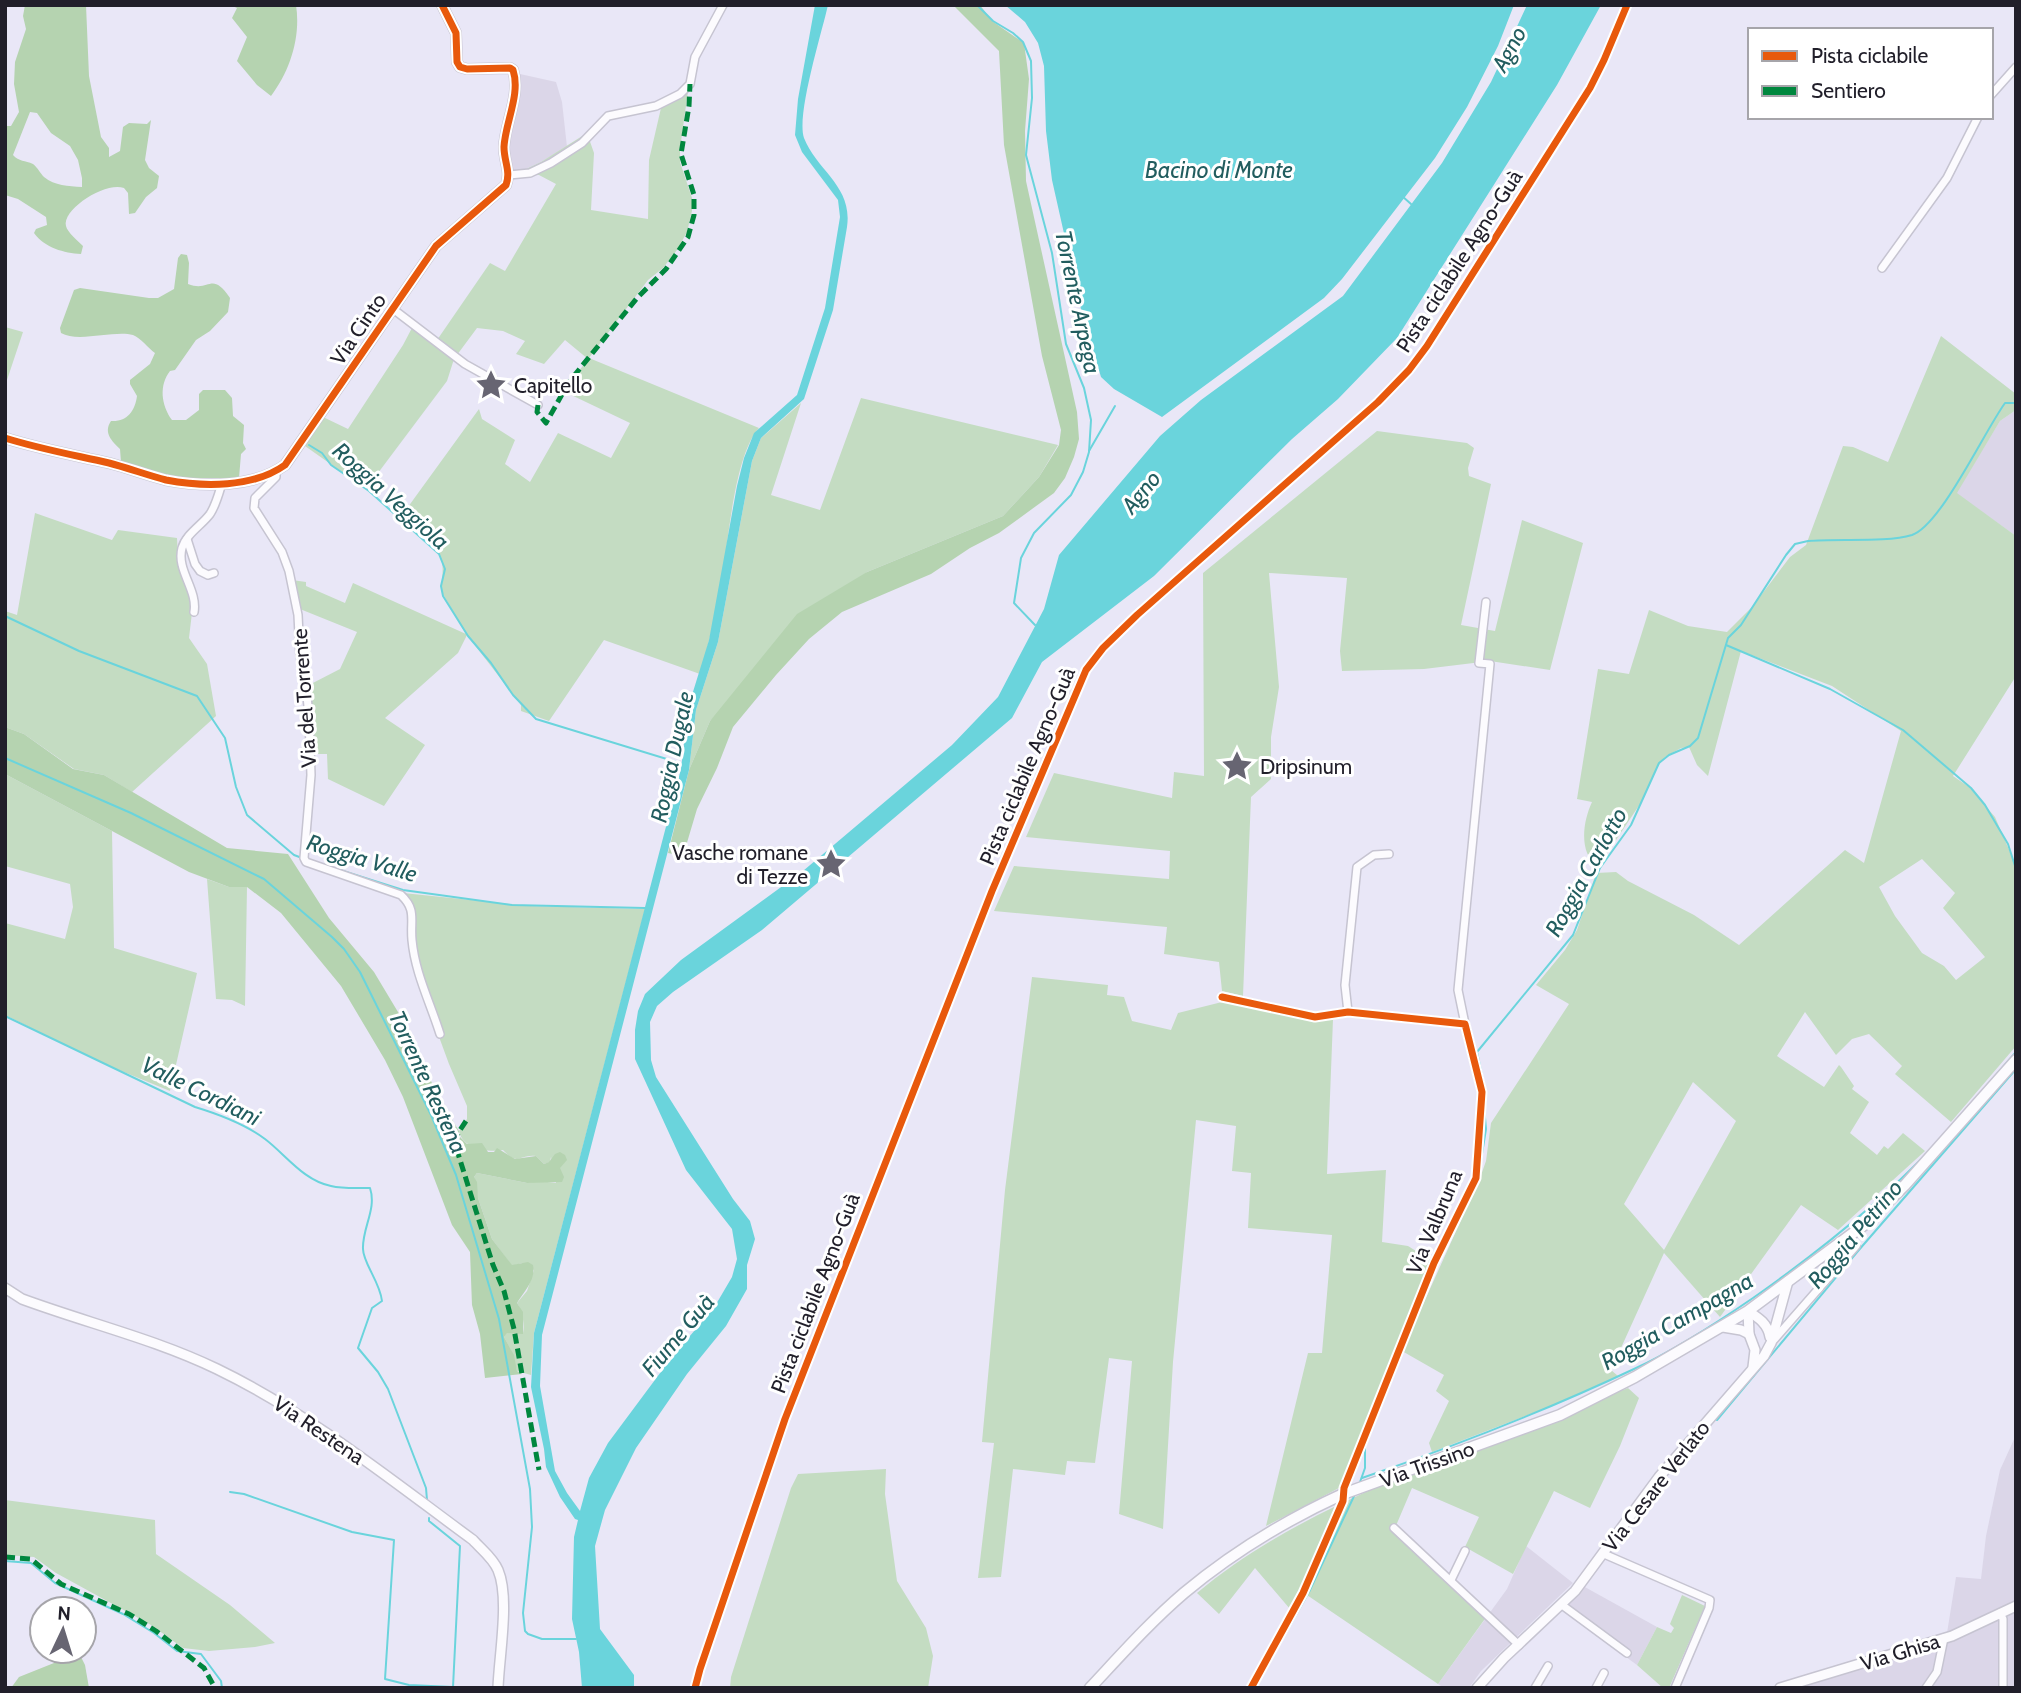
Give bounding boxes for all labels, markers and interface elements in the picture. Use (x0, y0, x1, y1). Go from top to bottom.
water label: Agno (1485, 22, 1532, 77)
legend (1748, 28, 1993, 119)
text: Pista ciclabile (1811, 43, 1928, 68)
text: Sentiero (1811, 78, 1886, 103)
water label: Bacino di Monte (1145, 156, 1293, 184)
street label: Pista ciclabile Agno-Guà (1391, 165, 1527, 357)
water label: Torrente Arpega (1049, 228, 1107, 376)
street label: Via Cinto (325, 288, 391, 370)
place icon: Capitello (474, 368, 508, 402)
place label: Capitello (514, 373, 592, 398)
water label: Roggia Veggiola (327, 436, 455, 556)
water label: Agno (1115, 465, 1167, 520)
street label: Via del Torrente (287, 627, 321, 768)
street label: Pista ciclabile Agno-Guà (974, 663, 1080, 869)
water label: Roggia Dugale (644, 689, 700, 825)
place icon: Dripsinum (1220, 749, 1254, 783)
place label: Dripsinum (1260, 754, 1352, 779)
water label: Roggia Carlotto (1539, 803, 1633, 941)
water label: Roggia Valle (303, 828, 421, 888)
place label: Vasche romane di Tezze (672, 840, 808, 889)
place icon: Vasche romane di Tezze (814, 847, 848, 881)
water label: Torrente Restena (383, 1006, 473, 1158)
water label: Valle Cordiani (137, 1050, 266, 1132)
street label: Via Valbruna (1401, 1166, 1467, 1278)
water label: Roggia Petrino (1802, 1174, 1908, 1294)
street label: Pista ciclabile Agno-Guà (765, 1189, 865, 1397)
water label: Roggia Campagna (1596, 1266, 1758, 1376)
water label: Fiume Guà (635, 1288, 721, 1382)
street label: Via Restena (269, 1390, 369, 1470)
street label: Via Cesare Verlato (1597, 1416, 1715, 1556)
street label: Via Trissino (1376, 1435, 1478, 1493)
north arrow (28, 1595, 98, 1665)
text: N (57, 1602, 72, 1625)
street label: Via Ghisa (1857, 1628, 1943, 1676)

